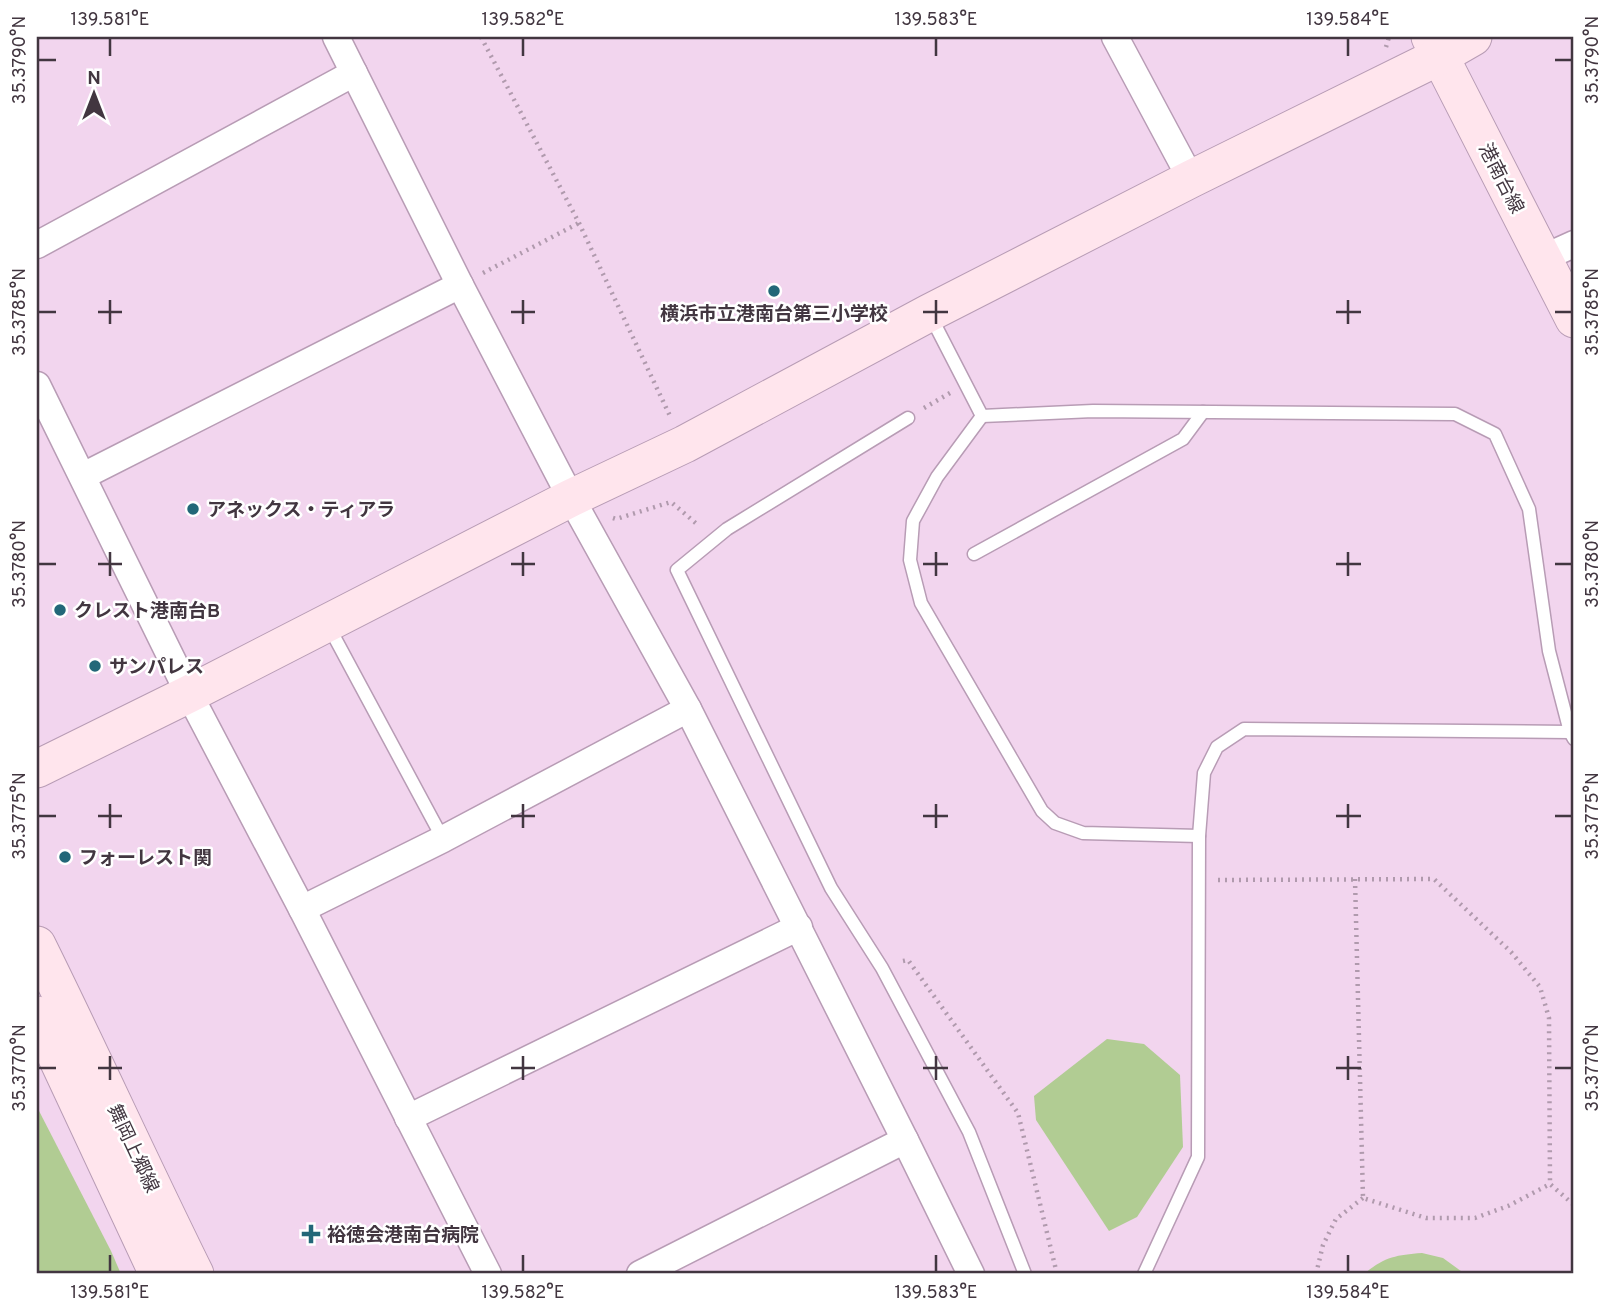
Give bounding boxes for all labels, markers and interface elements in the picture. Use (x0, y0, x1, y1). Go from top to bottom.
text: 139.581°E (71, 9, 150, 32)
text: 139.582°E (482, 9, 564, 32)
text: 139.583°E (894, 9, 978, 32)
text: 139.584°E (1306, 9, 1390, 32)
text: 35.3790°N (9, 16, 32, 104)
text: 35.3790°N (1582, 16, 1605, 104)
north arrow (60, 60, 130, 130)
text: N (87, 67, 101, 91)
street label: 港南台線 (1472, 140, 1528, 218)
text: 35.3785°N (9, 268, 32, 356)
text: 35.3785°N (1582, 268, 1605, 356)
marker: 横浜市立港南台第三小学校 (766, 283, 782, 299)
place label: 横浜市立港南台第三小学校 (660, 303, 888, 327)
place label: アネックス・ティアラ (207, 499, 395, 523)
marker: アネックス・ティアラ (185, 501, 201, 517)
text: 35.3780°N (9, 520, 32, 608)
text: 35.3780°N (1582, 520, 1605, 608)
place label: クレスト港南台B (74, 600, 220, 624)
marker: クレスト港南台B (52, 602, 68, 618)
place label: サンパレス (109, 656, 204, 680)
marker: サンパレス (87, 658, 103, 674)
text: 35.3775°N (9, 772, 32, 860)
text: 35.3775°N (1582, 772, 1605, 860)
place label: フォーレスト関 (79, 847, 212, 871)
marker: フォーレスト関 (57, 849, 73, 865)
text: 35.3770°N (9, 1024, 32, 1112)
text: 35.3770°N (1582, 1024, 1605, 1112)
street label: 舞岡上郷線 (101, 1101, 163, 1197)
marker: 裕徳会港南台病院 (301, 1224, 321, 1244)
place label: 裕徳会港南台病院 (327, 1224, 479, 1248)
text: 139.581°E (71, 1282, 150, 1305)
text: 139.582°E (482, 1282, 564, 1305)
text: 139.583°E (894, 1282, 978, 1305)
text: 139.584°E (1306, 1282, 1390, 1305)

